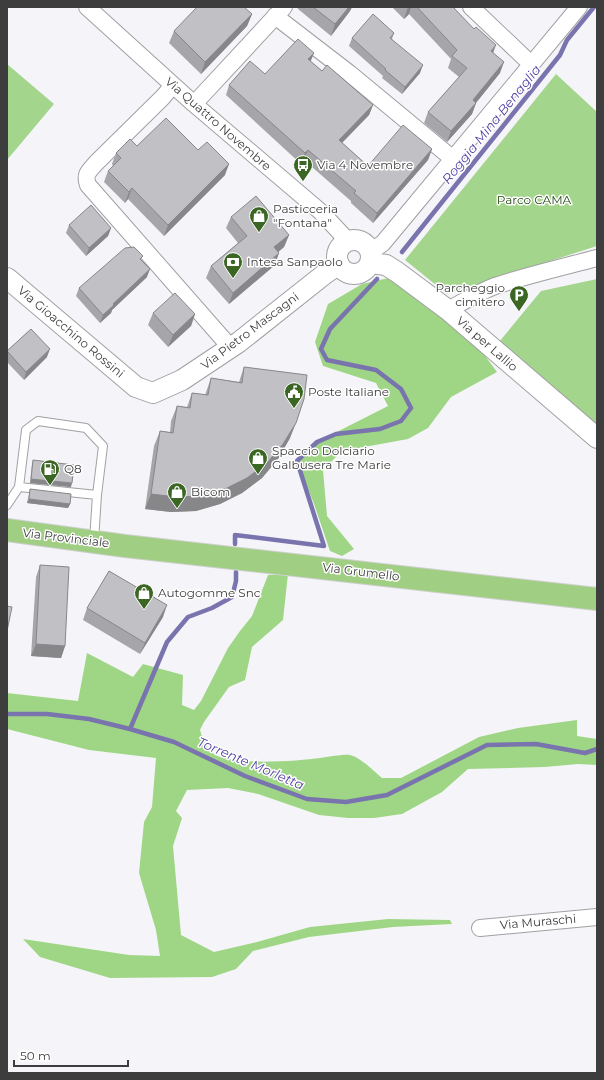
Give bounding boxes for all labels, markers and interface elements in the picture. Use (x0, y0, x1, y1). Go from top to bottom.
water label: Roggia Mina Benaglia (438, 61, 544, 187)
street label: Via Quattro Novembre (162, 74, 274, 174)
bus stop icon: Via 4 Novembre (292, 154, 314, 182)
place label: Via 4 Novembre (317, 157, 413, 172)
park label: Parco CAMA (497, 192, 572, 207)
place label: Pasticceria "Fontana" (273, 201, 338, 230)
shop icon: Pasticceria "Fontana" (248, 205, 270, 233)
bank icon: Intesa Sanpaolo (222, 251, 244, 279)
place label: Intesa Sanpaolo (247, 254, 343, 269)
place label: Parcheggio cimitero (436, 280, 505, 309)
street label: Via Gioacchino Rossini (15, 283, 128, 381)
parking icon: Parcheggio cimitero (508, 284, 530, 312)
street label: Via Pietro Mascagni (198, 289, 302, 372)
street label: Via per Lallio (454, 313, 521, 374)
public building icon: Poste Italiane (283, 381, 305, 409)
place label: Poste Italiane (308, 384, 389, 399)
place label: Spaccio Dolciario Galbusera Tre Marie (272, 443, 391, 472)
shop icon: Spaccio Dolciario Galbusera Tre Marie (247, 447, 269, 475)
fuel station icon: Q8 (39, 458, 61, 486)
place label: Q8 (64, 461, 82, 476)
shop icon: Bicom (166, 481, 188, 509)
place label: Bicom (191, 484, 230, 499)
street label: Via Provinciale (22, 525, 110, 550)
street label: Via Grumello (322, 559, 401, 584)
shop icon: Autogomme Snc (133, 582, 155, 610)
place label: Autogomme Snc (158, 585, 261, 600)
water label: Torrente Morletta (195, 733, 307, 793)
street label: Via Muraschi (499, 911, 577, 932)
scale bar (14, 1042, 128, 1068)
text: 50 m (20, 1048, 51, 1063)

